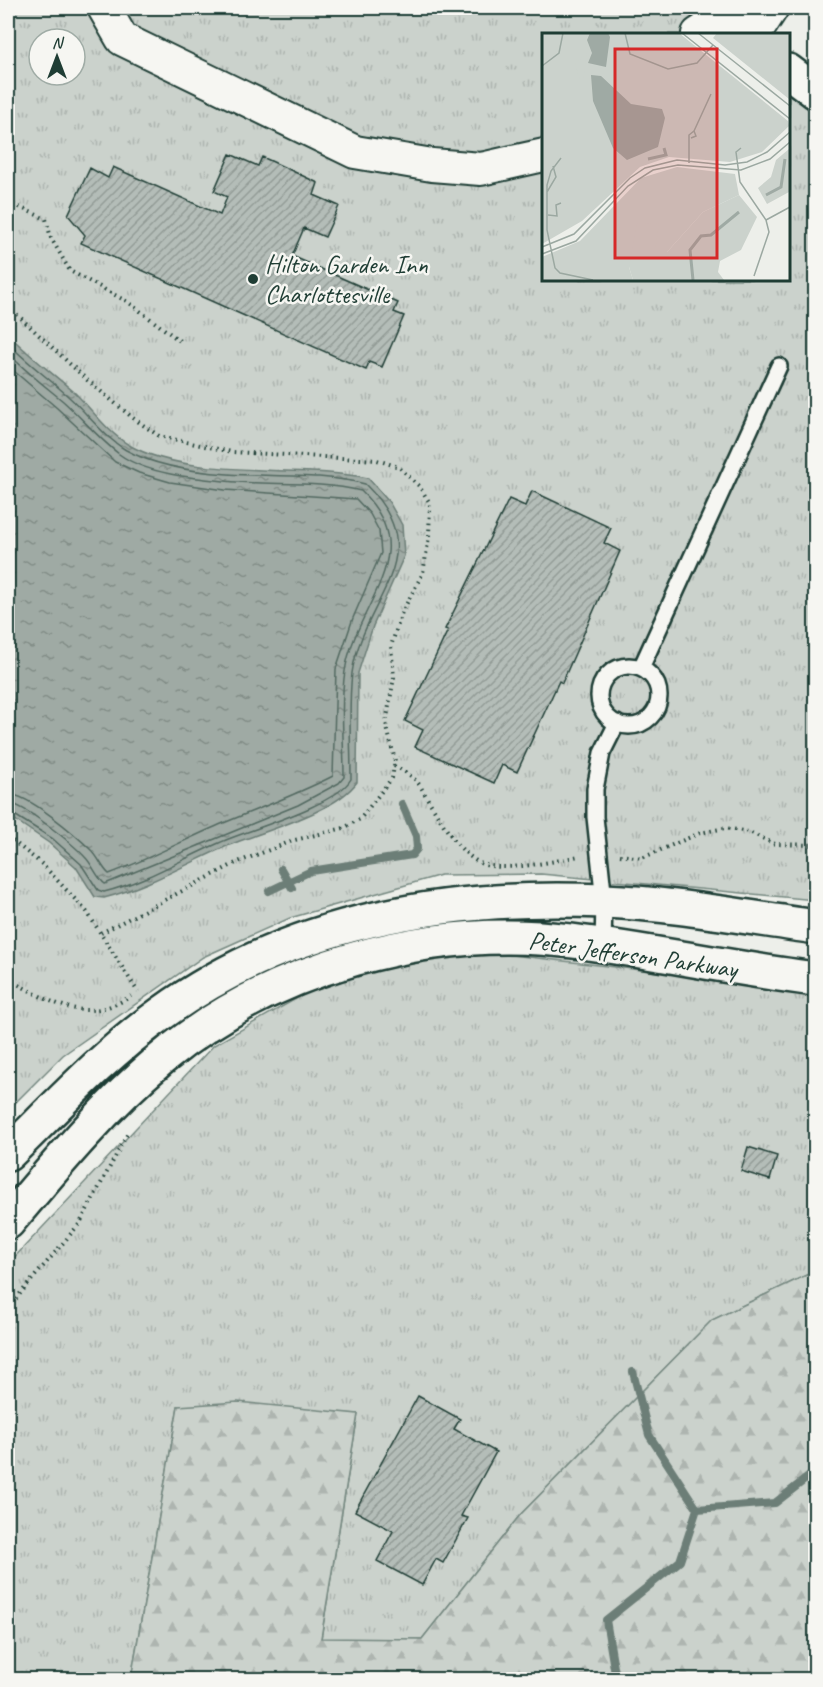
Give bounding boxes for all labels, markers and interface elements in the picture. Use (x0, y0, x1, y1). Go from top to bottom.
north arrow (27, 27, 87, 87)
text: N (52, 33, 65, 53)
inset map (542, 33, 790, 280)
place label: Hilton Garden Inn Charlottesville (265, 248, 428, 311)
marker: Hilton Garden Inn Charlottesville (246, 272, 260, 286)
street label: Peter Jefferson Parkway (527, 924, 741, 986)

